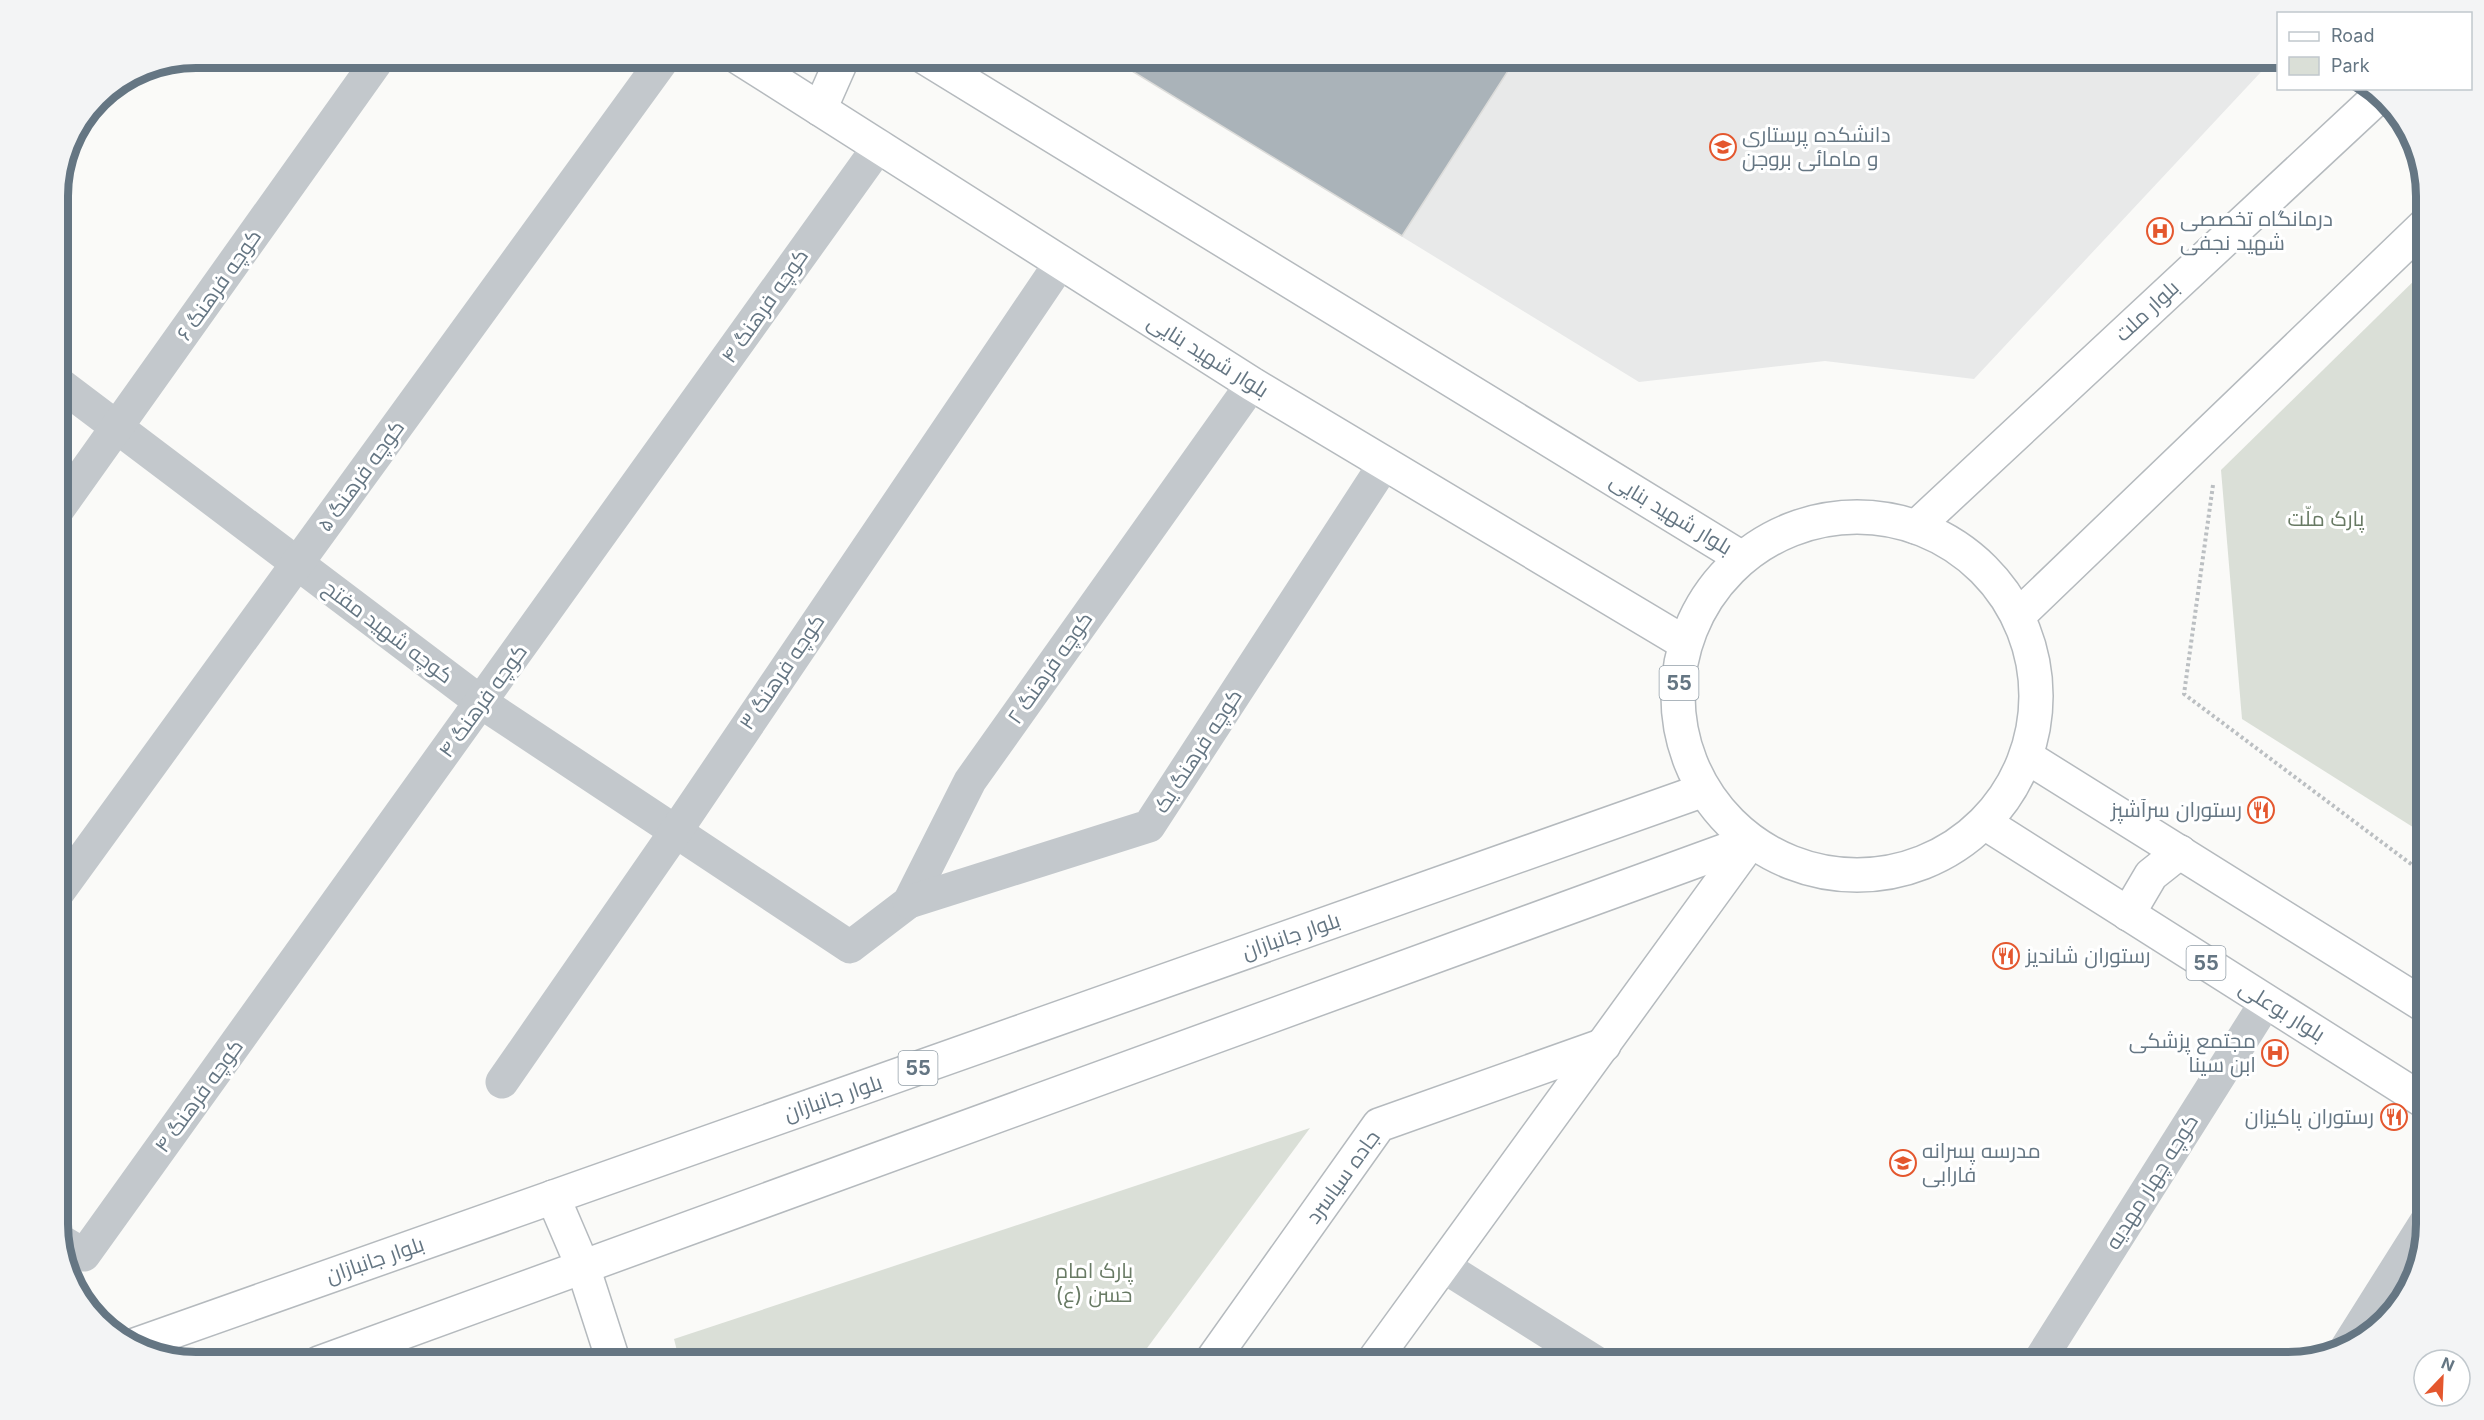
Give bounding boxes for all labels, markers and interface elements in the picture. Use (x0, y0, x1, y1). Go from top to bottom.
legend (2277, 12, 2472, 90)
text: Road (2331, 25, 2374, 46)
text: Park (2331, 55, 2370, 76)
place label: دانشکده پرستاری و مامائی بروجن (1742, 122, 1891, 172)
school or university icon: دانشکده پرستاری و مامائی بروجن (1708, 132, 1738, 162)
place label: درمانگاه تخصصی شهید نجفی (2180, 206, 2333, 256)
hospital icon: درمانگاه تخصصی شهید نجفی (2145, 216, 2175, 246)
street label: کوچه فرهنگ ۶ (171, 224, 268, 346)
street label: کوچه فرهنگ ۴ (716, 244, 815, 369)
street label: بلوار ملت (2109, 275, 2184, 346)
street label: بلوار شهید بنایی (1143, 308, 1273, 404)
street label: کوچه فرهنگ ۵ (312, 415, 411, 537)
street label: بلوار شهید بنایی (1605, 467, 1737, 561)
park label: پارک ملّت (2288, 505, 2365, 533)
street label: کوچه شهید مفتح (317, 575, 458, 690)
street label: کوچه فرهنگ ۲ (1002, 607, 1099, 730)
street label: کوچه فرهنگ ۳ (734, 609, 831, 735)
street label: کوچه فرهنگ ۴ (433, 639, 534, 763)
road number: 55 (1660, 666, 1698, 700)
street label: کوچه فرهنگ یک (1148, 684, 1249, 818)
restaurant icon: رستوران سرآشپز (2246, 795, 2276, 825)
place label: رستوران سرآشپز (2110, 797, 2242, 824)
street label: بلوار جانبازان (1238, 907, 1344, 965)
restaurant icon: رستوران شاندیز (1991, 941, 2021, 971)
place label: رستوران شاندیز (2025, 943, 2151, 969)
road number: 55 (2186, 946, 2226, 980)
street label: بلوار بوعلی (2234, 974, 2330, 1048)
place label: مجتمع پزشکی ابن سینا (2129, 1028, 2256, 1078)
street label: کوچه فرهنگ ۴ (149, 1034, 250, 1158)
hospital icon: مجتمع پزشکی ابن سینا (2260, 1038, 2290, 1068)
road number: 55 (898, 1051, 938, 1085)
street label: بلوار جانبازان (780, 1069, 886, 1127)
restaurant icon: رستوران پاکیزان (2379, 1102, 2409, 1132)
place label: رستوران پاکیزان (2245, 1104, 2374, 1131)
street label: کوچه چهار مهدیه (2100, 1110, 2205, 1255)
street label: جاده سیاسرد (1300, 1125, 1385, 1228)
place label: مدرسه پسرانه فارابی (1922, 1138, 2041, 1188)
school or university icon: مدرسه پسرانه فارابی (1888, 1148, 1918, 1178)
street label: بلوار جانبازان (322, 1231, 428, 1289)
park label: پارک امام حسن (ع) (1055, 1258, 1133, 1309)
north arrow (2412, 1348, 2472, 1408)
text: N (2438, 1353, 2457, 1376)

